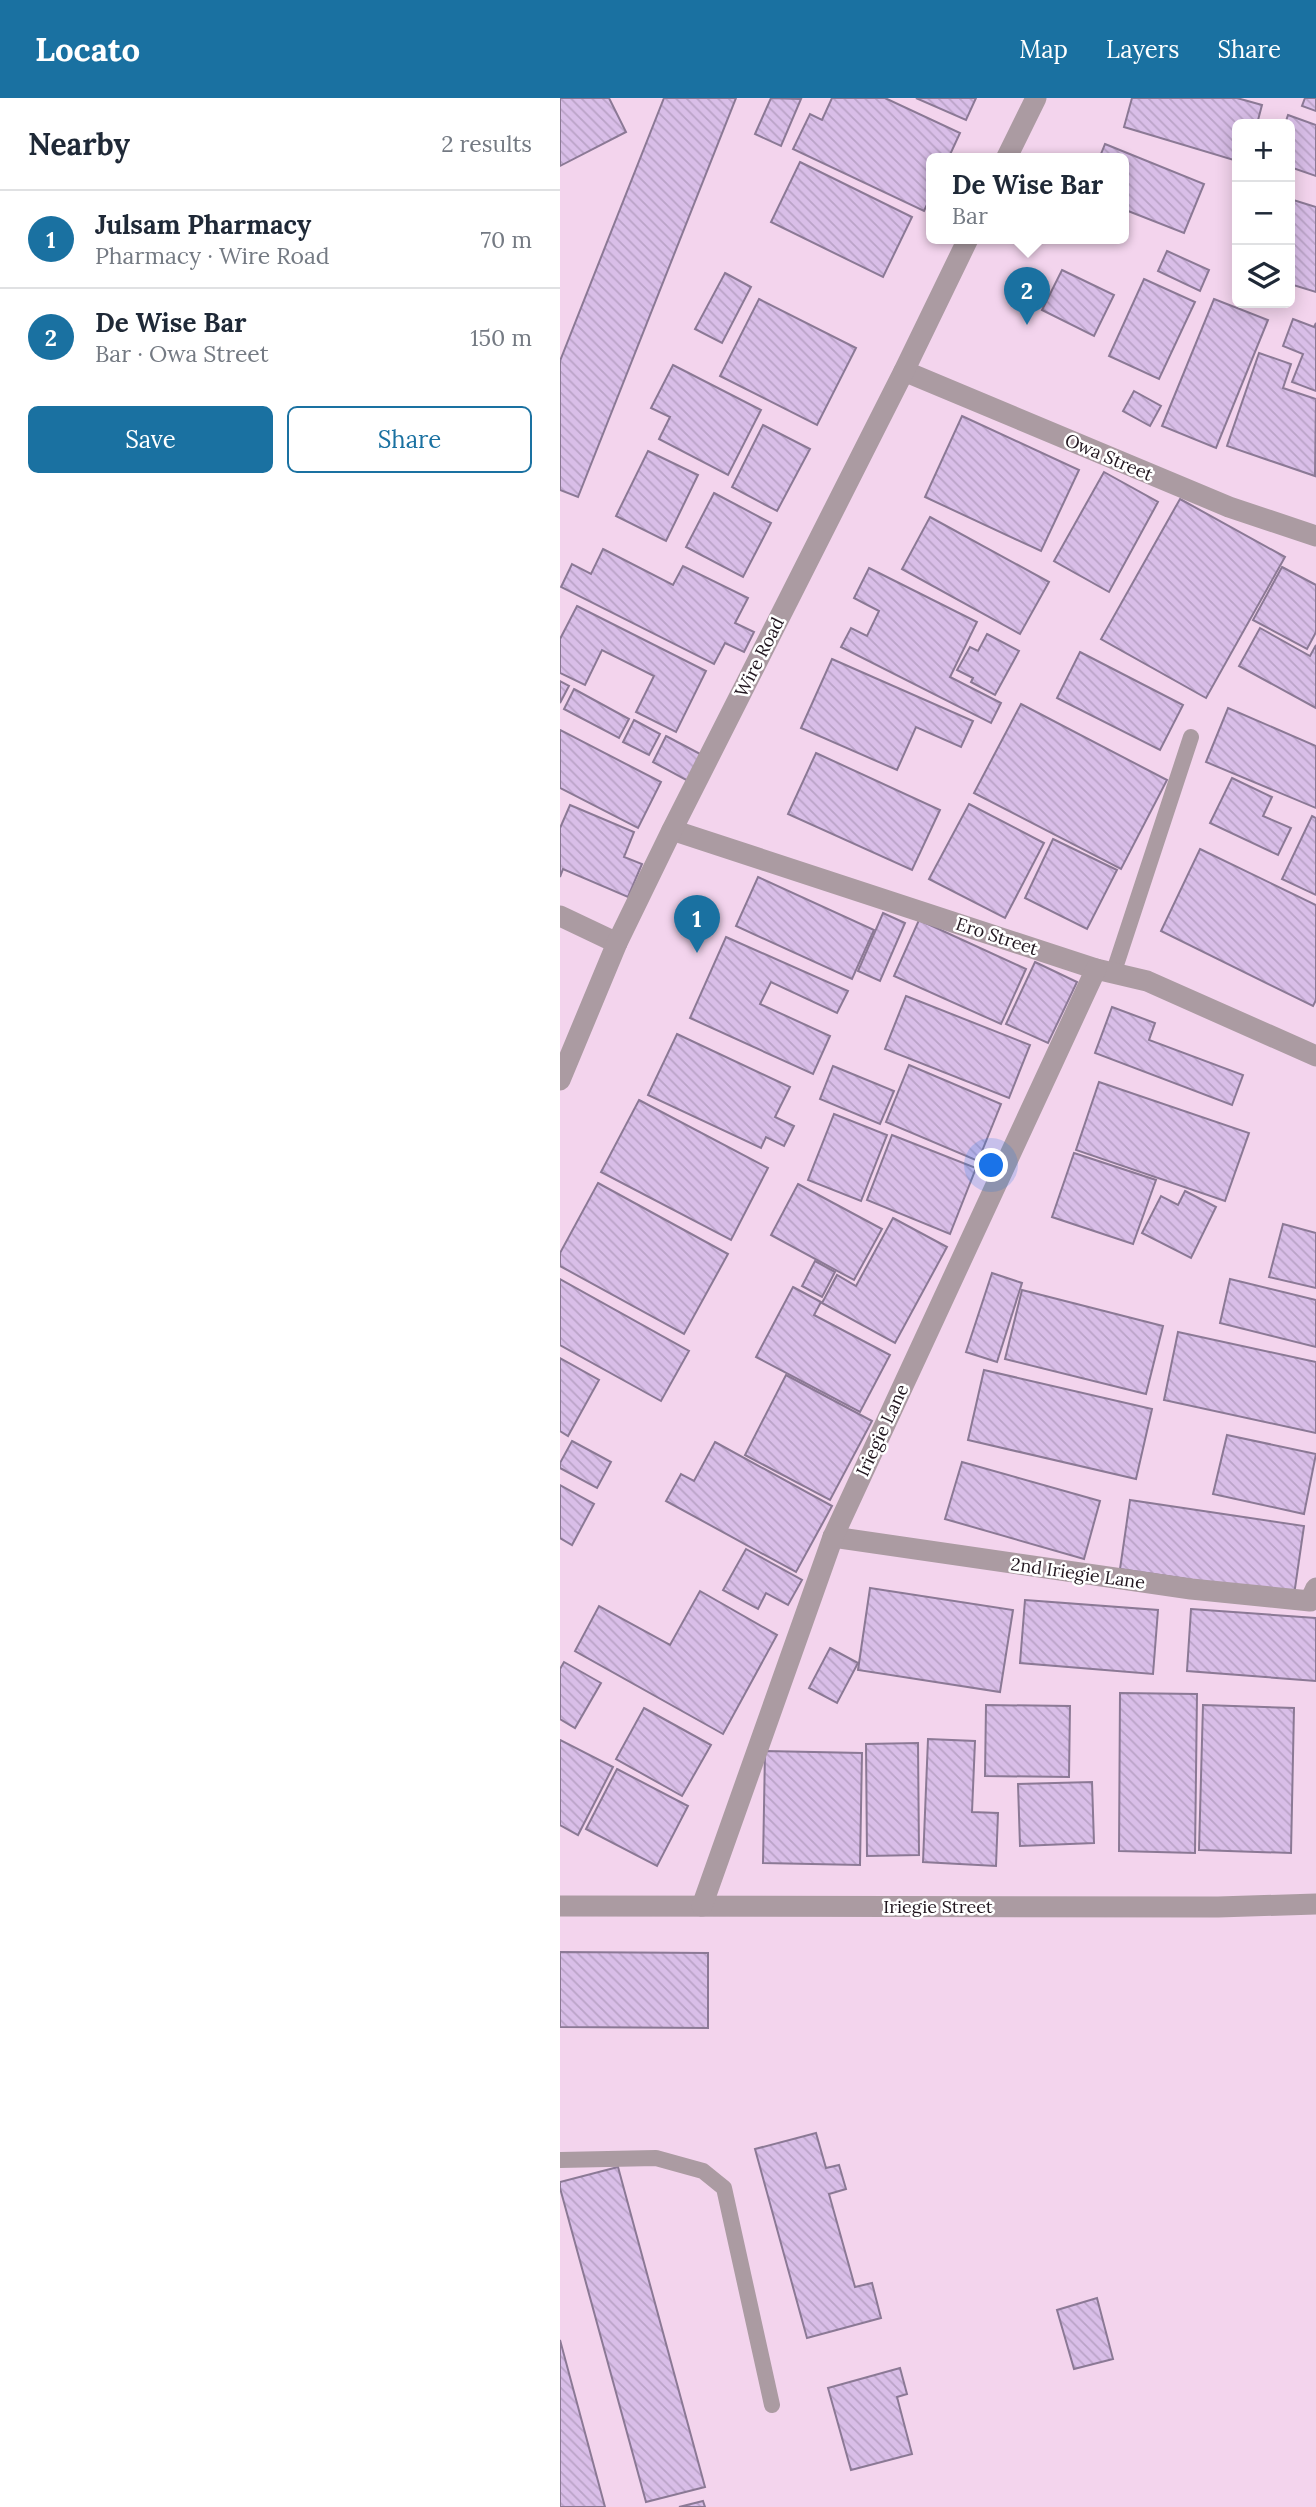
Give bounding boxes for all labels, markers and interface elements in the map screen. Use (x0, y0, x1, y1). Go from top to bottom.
text: Locato (35, 28, 140, 70)
text: Map (1019, 34, 1068, 65)
text: Layers (1106, 34, 1179, 65)
text: Share (1217, 34, 1281, 65)
map controls (1232, 119, 1295, 308)
button: + (1232, 119, 1295, 182)
text: Nearby (28, 125, 130, 163)
text: 2 results (441, 129, 532, 158)
popup (926, 153, 1129, 244)
text: De Wise Bar (952, 168, 1103, 201)
button: − (1232, 182, 1295, 245)
text: Bar (952, 201, 988, 230)
text: Julsam Pharmacy (95, 208, 311, 241)
text: 1 (46, 225, 56, 254)
text: 70 m (481, 225, 532, 254)
text: Pharmacy · Wire Road (95, 241, 330, 270)
button: layers (1232, 245, 1295, 308)
pin: 2 (1004, 267, 1050, 325)
text: De Wise Bar (95, 306, 247, 339)
text: 2 (45, 323, 57, 352)
text: 150 m (470, 323, 532, 352)
text: Bar · Owa Street (95, 339, 269, 368)
button: Save (28, 406, 273, 473)
button: Share (287, 406, 532, 473)
street label: Owa Street (1061, 428, 1157, 486)
street label: Wire Road (729, 613, 789, 701)
pin: 1 (674, 895, 720, 953)
street label: Ero Street (953, 912, 1041, 960)
your location (974, 1148, 1008, 1182)
street label: Iriegie Lane (851, 1380, 913, 1480)
street label: 2nd Iriegie Lane (1009, 1552, 1147, 1594)
street label: Iriegie Street (883, 1895, 993, 1918)

